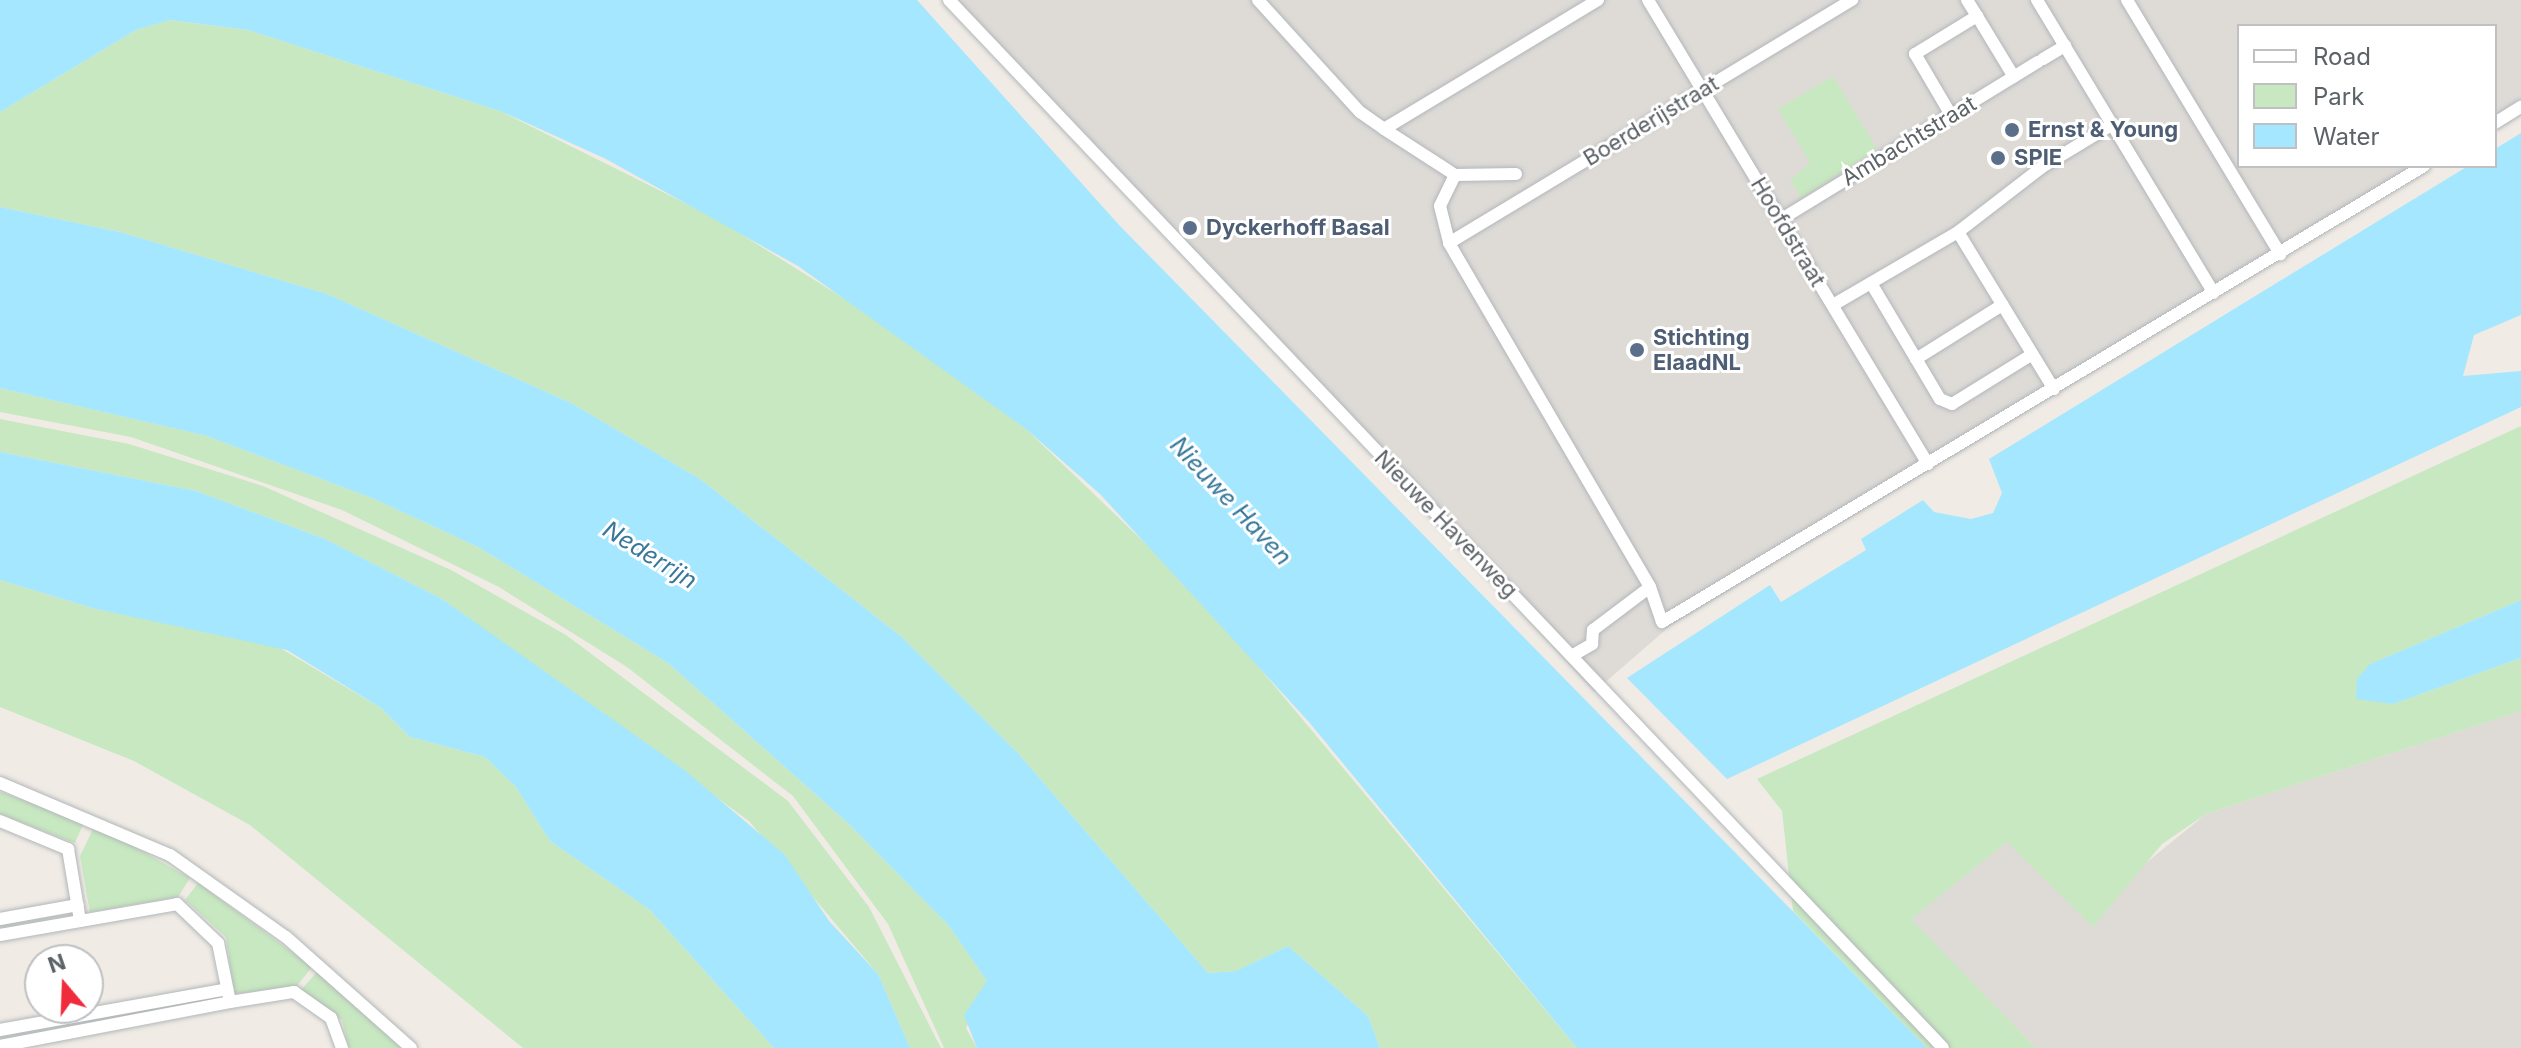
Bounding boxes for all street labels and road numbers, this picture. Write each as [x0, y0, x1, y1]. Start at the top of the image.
street label: Boerderijstraat [1579, 70, 1723, 172]
street label: Ambachtstraat [1837, 91, 1981, 191]
street label: Hoofdstraat [1745, 173, 1831, 291]
street label: Nieuwe Havenweg [1369, 445, 1523, 603]

